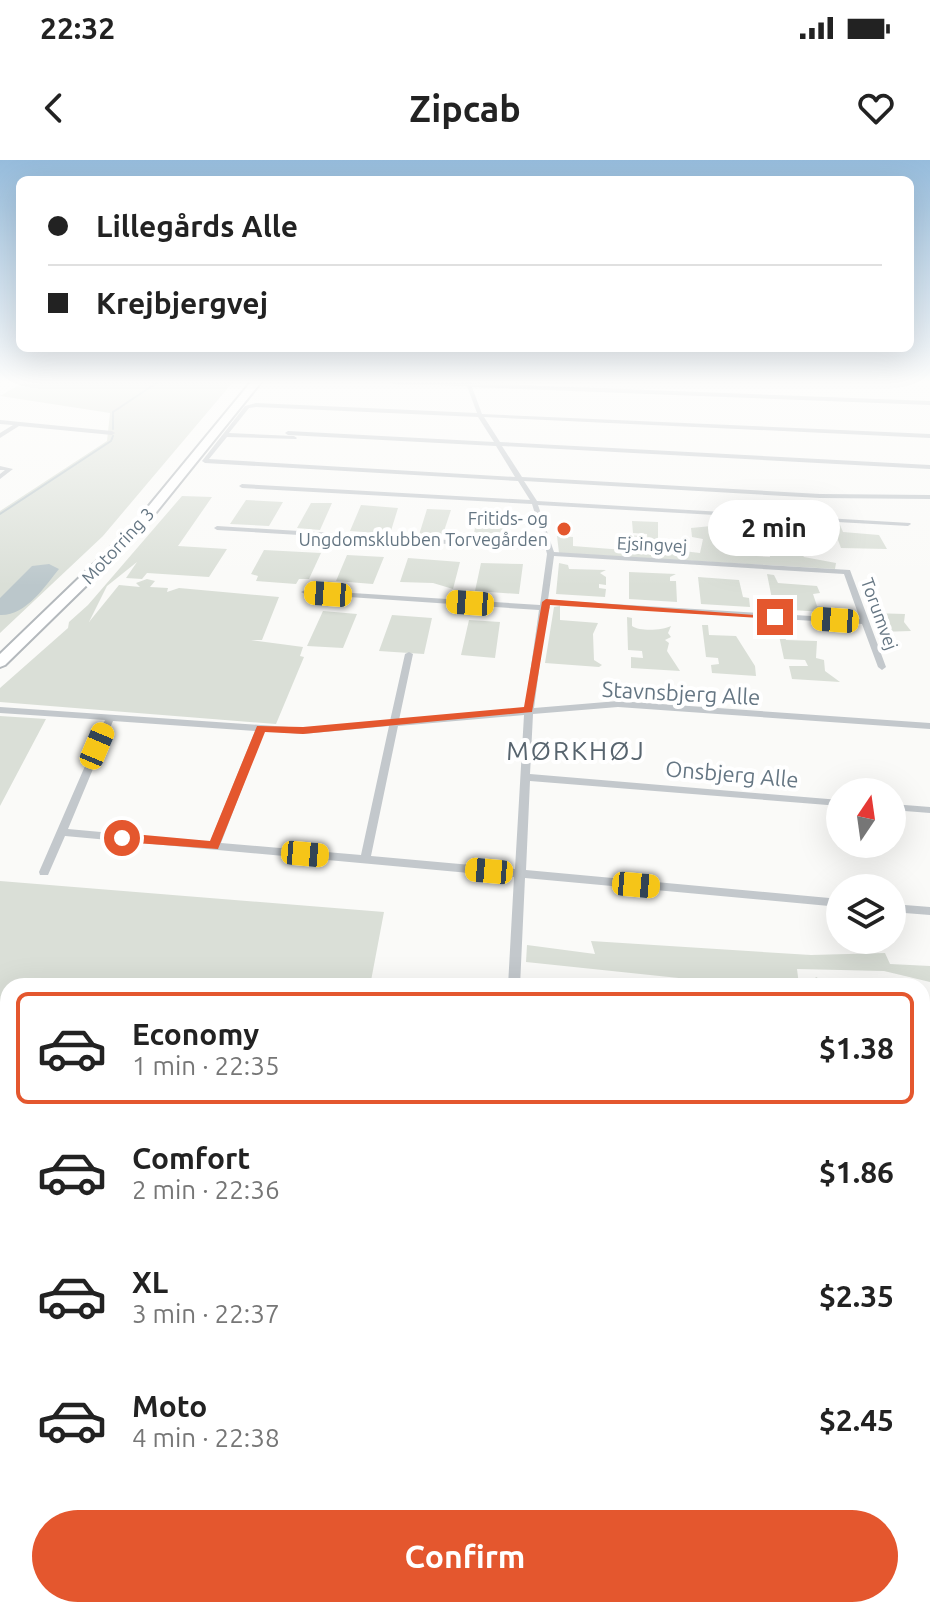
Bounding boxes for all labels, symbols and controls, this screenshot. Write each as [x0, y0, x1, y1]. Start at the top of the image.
text: 22:32 [40, 11, 115, 45]
icon: back [32, 86, 76, 130]
icon: heart [854, 86, 898, 130]
text: Zipcab [409, 88, 521, 129]
text: Lillegårds Alle [96, 209, 298, 243]
text: Krejbjergvej [96, 286, 268, 320]
callout: 2 min [709, 501, 841, 557]
street label: Motorring 3 [77, 503, 158, 587]
place label: Fritids- og Ungdomsklubben Torvegården [298, 508, 548, 549]
text: 2 min [741, 513, 807, 542]
marker: Fritids- og Ungdomsklubben Torvegården [555, 520, 573, 538]
street label: Ejsingvej [616, 532, 688, 556]
street label: Torumvej [858, 575, 902, 652]
car [303, 580, 353, 608]
car [445, 589, 495, 617]
route end [757, 599, 793, 635]
car [810, 606, 860, 634]
street label: Stavnsbjerg Alle [601, 676, 761, 709]
car [77, 719, 117, 773]
district label: MØRKHØJ [506, 736, 646, 765]
street label: Onsbjerg Alle [664, 755, 800, 792]
north arrow [826, 778, 906, 858]
map controls [826, 778, 906, 954]
route start [104, 820, 140, 856]
car [280, 840, 330, 868]
car [464, 857, 514, 885]
car [611, 871, 661, 899]
button: layers [826, 874, 906, 954]
icon: car [36, 1012, 108, 1084]
text: Economy [132, 1017, 259, 1051]
text: $1.38 [819, 1031, 894, 1065]
text: 1 min · 22:35 [132, 1051, 280, 1080]
icon: car [36, 1136, 108, 1208]
text: Comfort [132, 1141, 250, 1175]
text: $1.86 [819, 1155, 894, 1189]
text: 2 min · 22:36 [132, 1175, 280, 1204]
icon: car [36, 1260, 108, 1332]
text: XL [132, 1265, 168, 1299]
text: $2.35 [819, 1279, 894, 1313]
text: 3 min · 22:37 [132, 1299, 280, 1328]
icon: car [36, 1384, 108, 1456]
text: Moto [132, 1389, 207, 1423]
text: $2.45 [819, 1403, 894, 1437]
text: 4 min · 22:38 [132, 1423, 280, 1452]
button: Confirm [32, 1510, 898, 1602]

